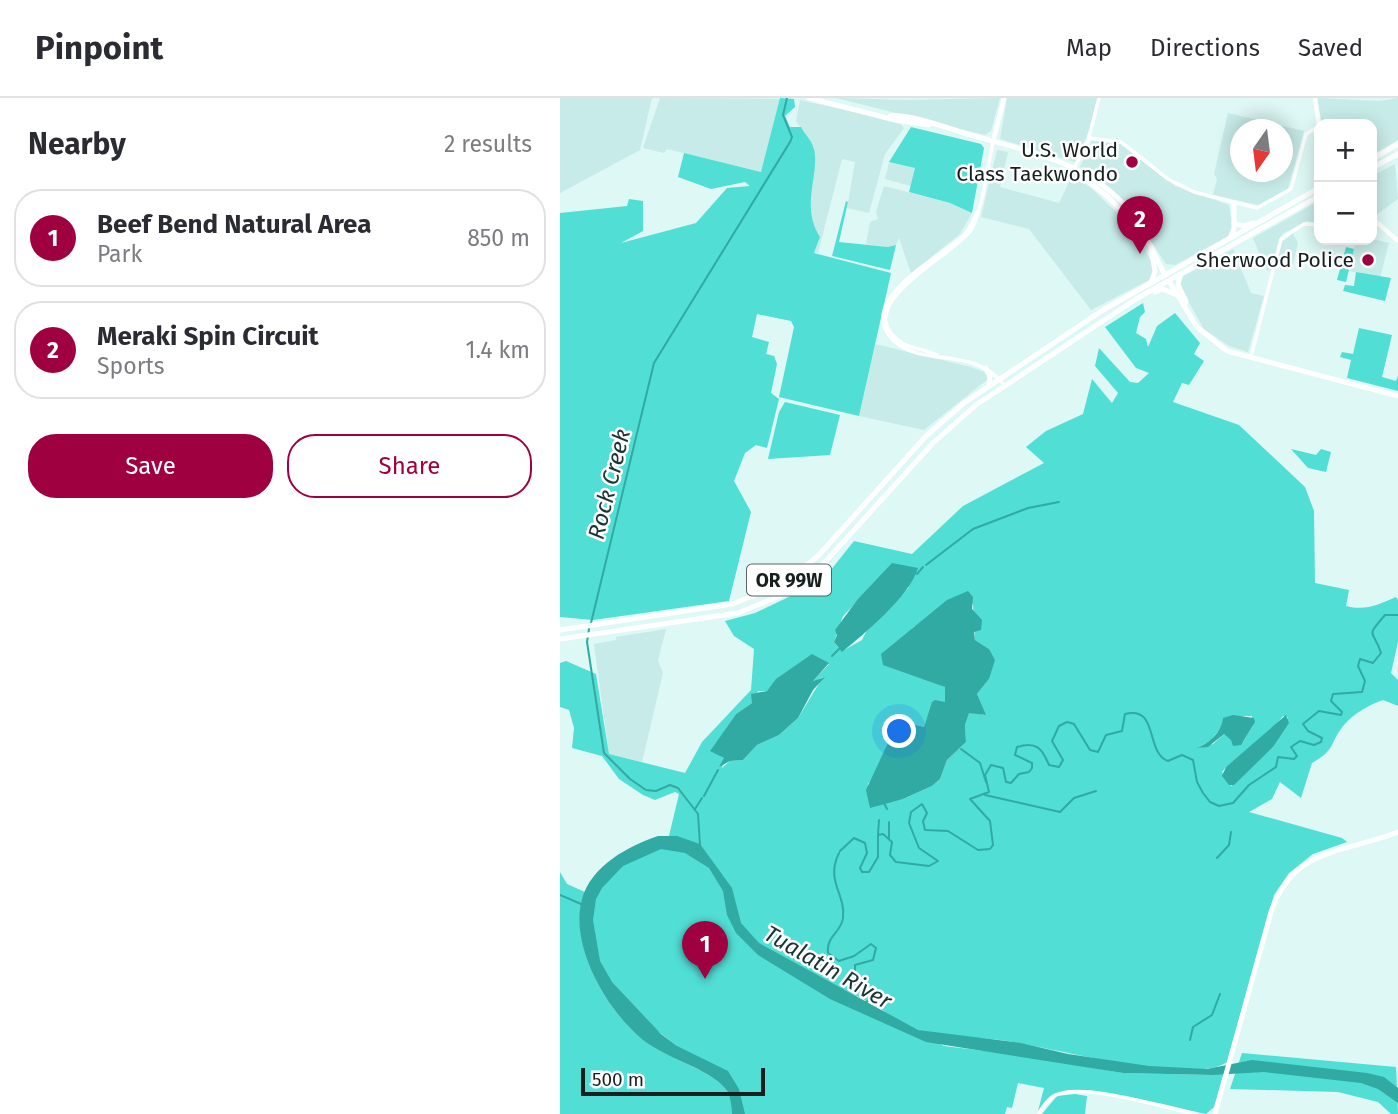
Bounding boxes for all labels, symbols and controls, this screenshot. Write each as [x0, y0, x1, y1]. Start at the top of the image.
text: Pinpoint [35, 28, 163, 68]
text: Map [1066, 34, 1112, 62]
text: Directions [1150, 34, 1260, 62]
text: Saved [1298, 34, 1363, 62]
north arrow [1230, 119, 1293, 182]
map controls [1314, 119, 1377, 245]
button: + [1314, 119, 1377, 182]
text: Nearby [28, 126, 126, 162]
text: 2 results [444, 130, 532, 158]
place label: U.S. World Class Taekwondo [956, 137, 1118, 187]
marker: U.S. World Class Taekwondo [1124, 154, 1140, 170]
button: − [1314, 182, 1377, 245]
pin: 2 [1117, 196, 1163, 254]
text: Beef Bend Natural Area [97, 209, 371, 240]
text: 1 [48, 224, 58, 252]
text: 850 m [467, 224, 530, 252]
text: Park [97, 240, 142, 268]
place label: Sherwood Police [1196, 247, 1354, 273]
marker: Sherwood Police [1360, 252, 1376, 268]
text: Meraki Spin Circuit [97, 321, 319, 352]
text: 2 [47, 336, 59, 364]
text: 1.4 km [465, 336, 530, 364]
text: Sports [97, 352, 165, 380]
water label: Rock Creek [582, 426, 636, 542]
button: Save [28, 434, 273, 498]
button: Share [287, 434, 532, 498]
road number: OR 99W [747, 565, 831, 596]
your location [882, 714, 916, 748]
water label: Tualatin River [759, 919, 898, 1015]
pin: 1 [682, 921, 728, 979]
scale bar [581, 1065, 765, 1097]
text: 500 m [592, 1068, 644, 1091]

